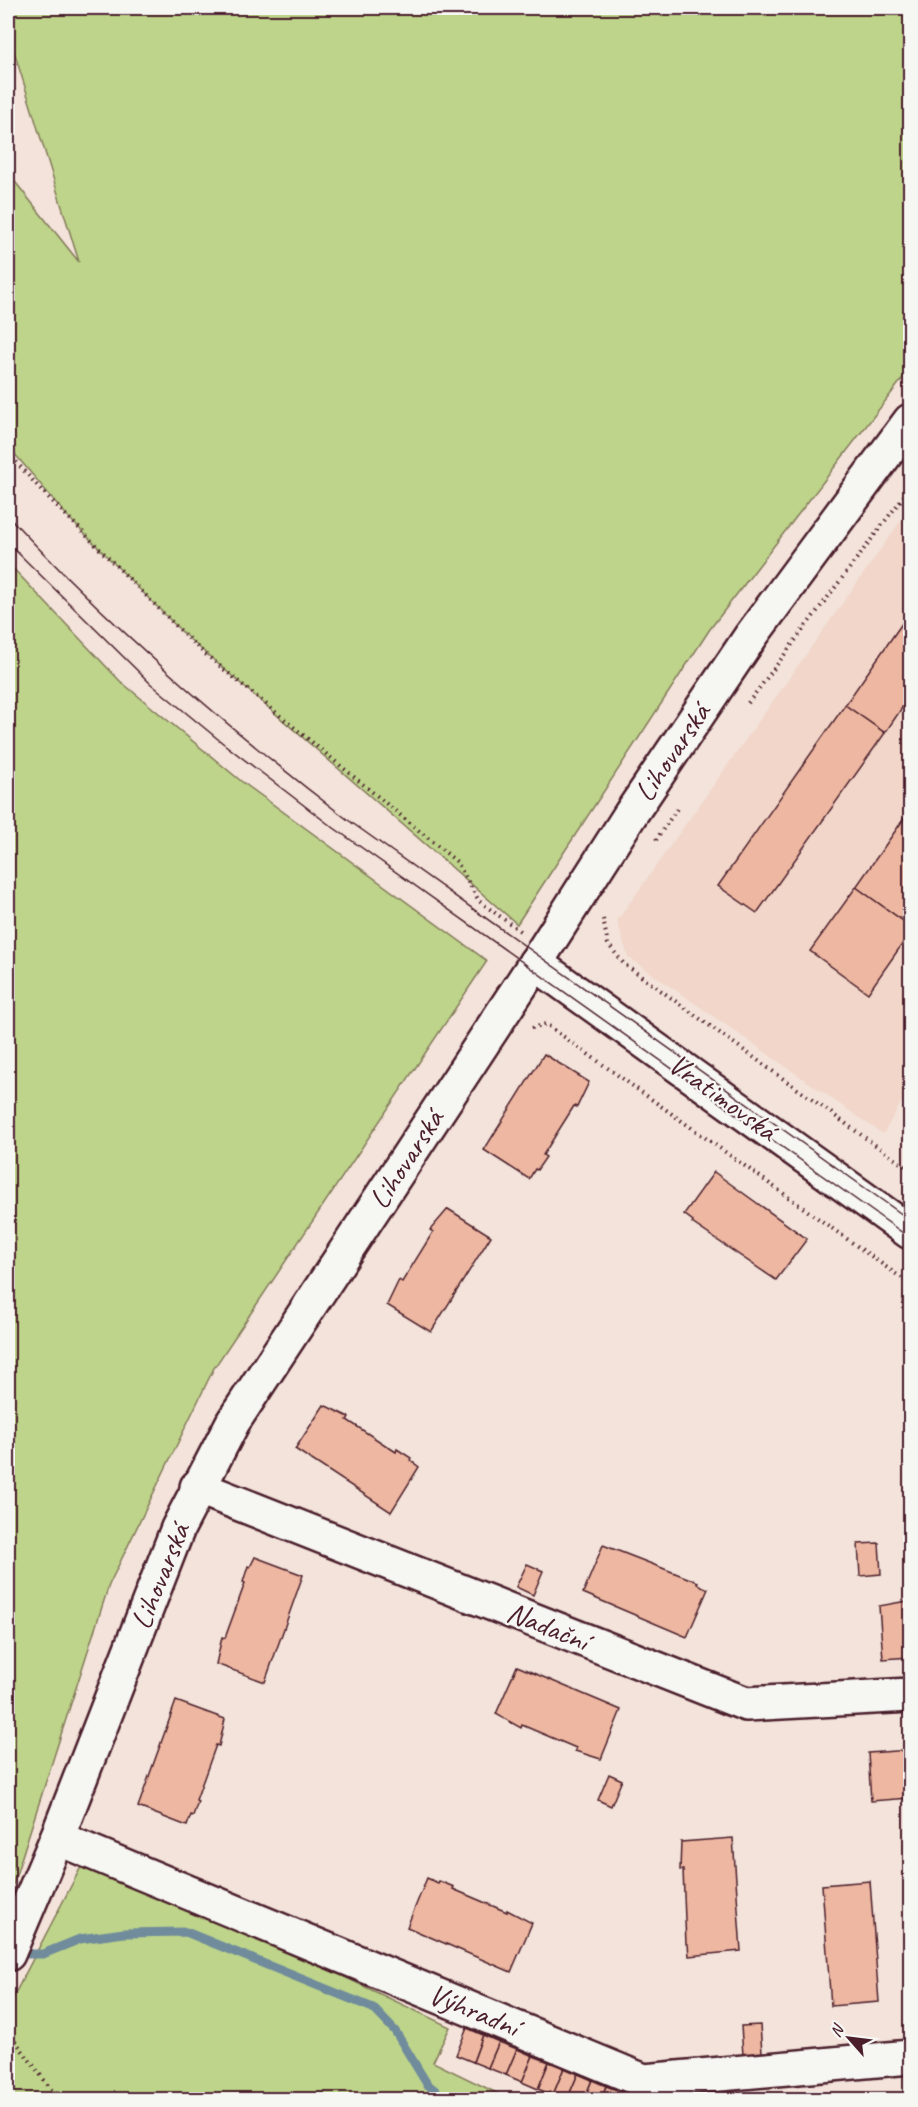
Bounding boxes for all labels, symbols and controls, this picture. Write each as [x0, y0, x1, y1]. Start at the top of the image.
street label: Lihovarská [625, 693, 720, 808]
street label: Vratimovská [661, 1045, 787, 1151]
street label: Lihovarská [360, 1100, 454, 1216]
street label: Lihovarská [122, 1515, 199, 1634]
street label: Nadační [502, 1593, 600, 1662]
street label: Výhradní [423, 1975, 530, 2048]
north arrow [819, 2008, 879, 2068]
text: N [825, 2020, 849, 2040]

